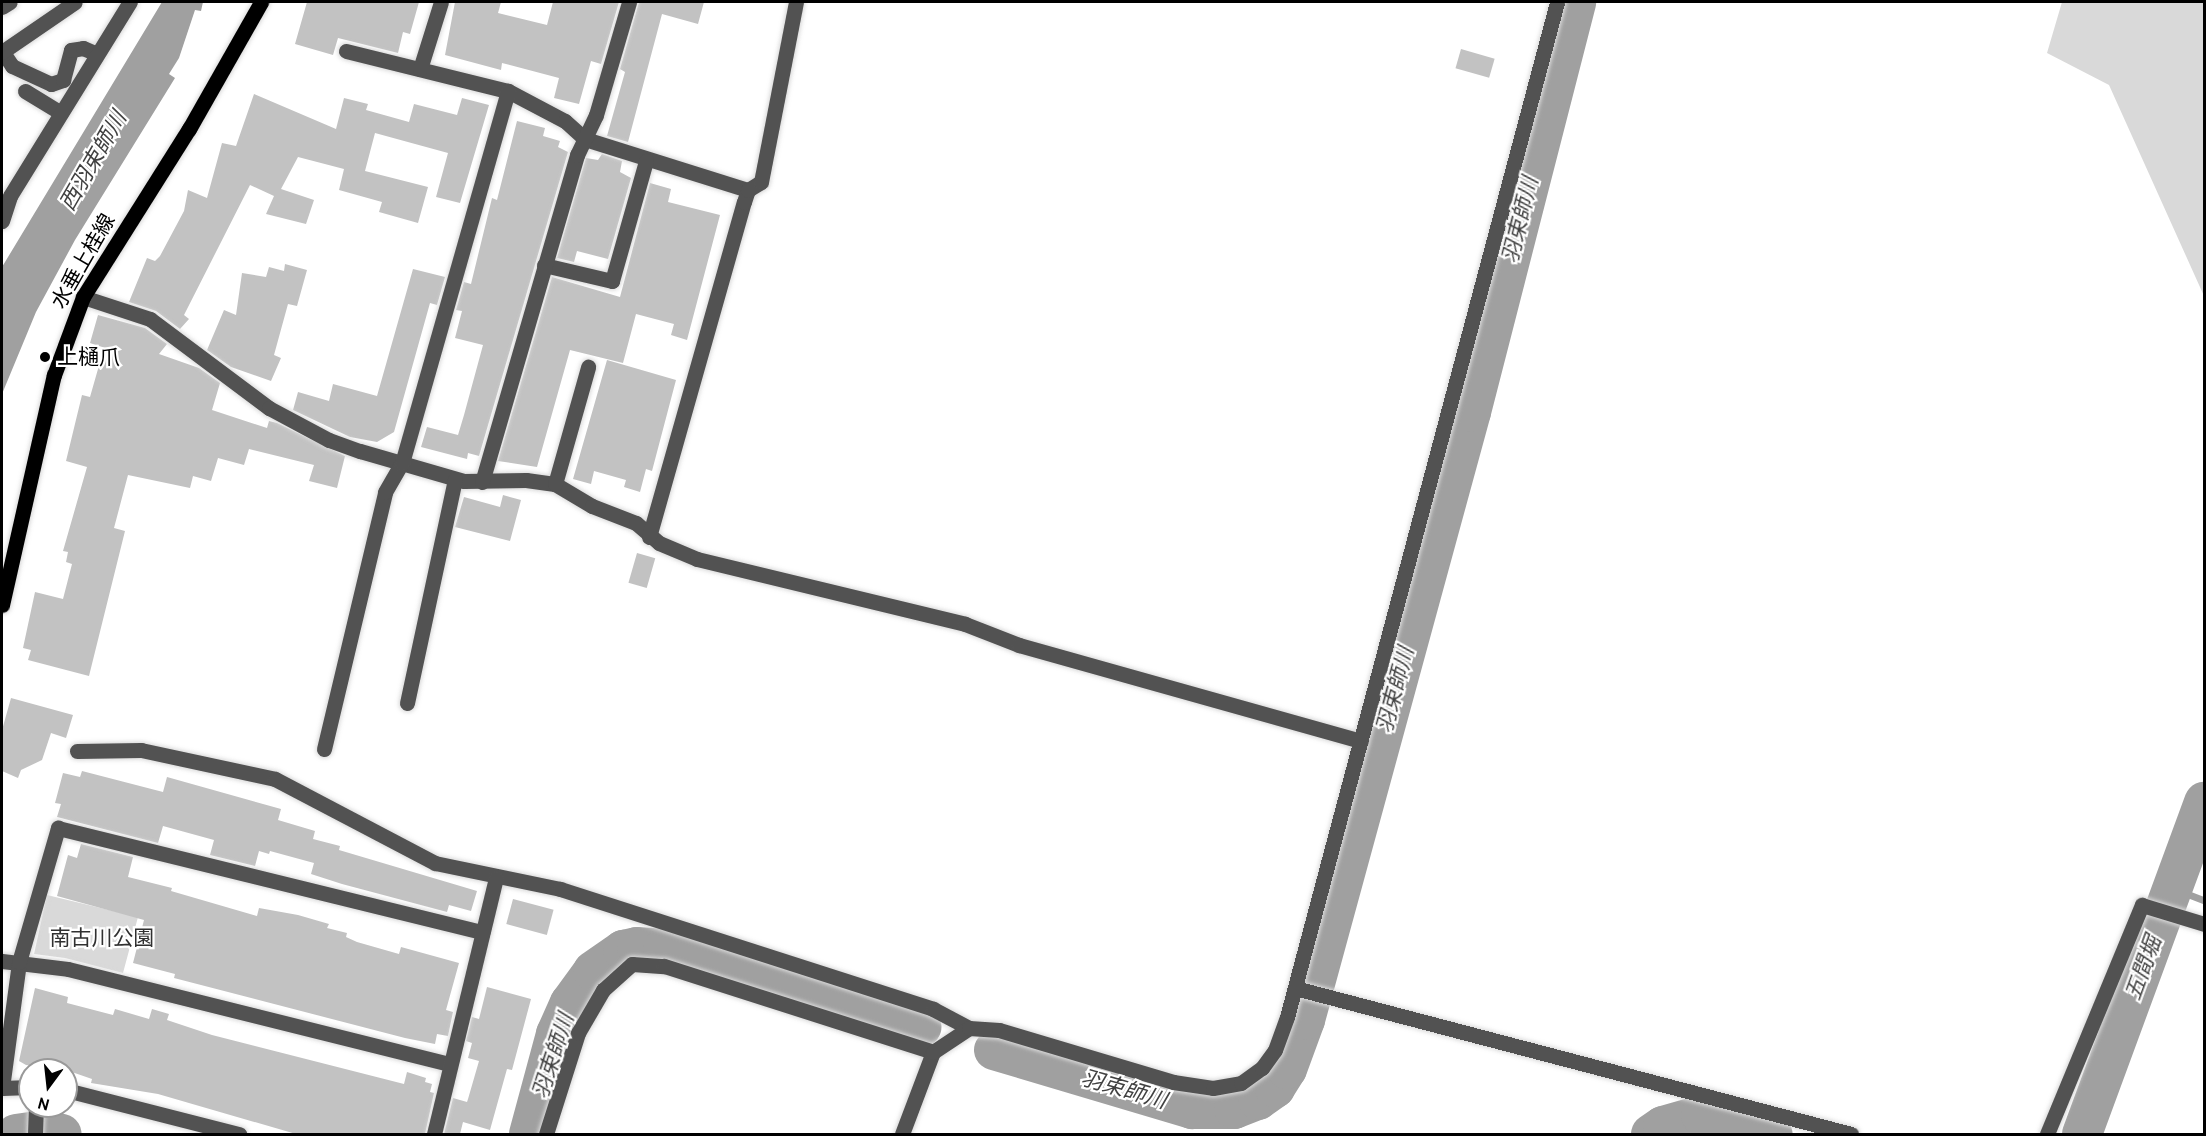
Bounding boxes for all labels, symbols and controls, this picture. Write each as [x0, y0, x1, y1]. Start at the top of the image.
water label: 西羽束師川 [54, 107, 132, 215]
water label: 羽束師川 [1497, 174, 1543, 266]
street label: 水垂上桂線 [46, 209, 120, 313]
place label: 上樋爪 [57, 344, 120, 370]
marker: 上樋爪 [38, 350, 52, 364]
water label: 羽束師川 [1371, 644, 1419, 736]
park label: 南古川公園 [50, 925, 154, 951]
water label: 五間堀 [2119, 932, 2167, 1004]
water label: 羽束師川 [527, 1010, 579, 1102]
north arrow [18, 1058, 78, 1118]
water label: 羽束師川 [1078, 1064, 1170, 1114]
text: N [36, 1093, 52, 1115]

